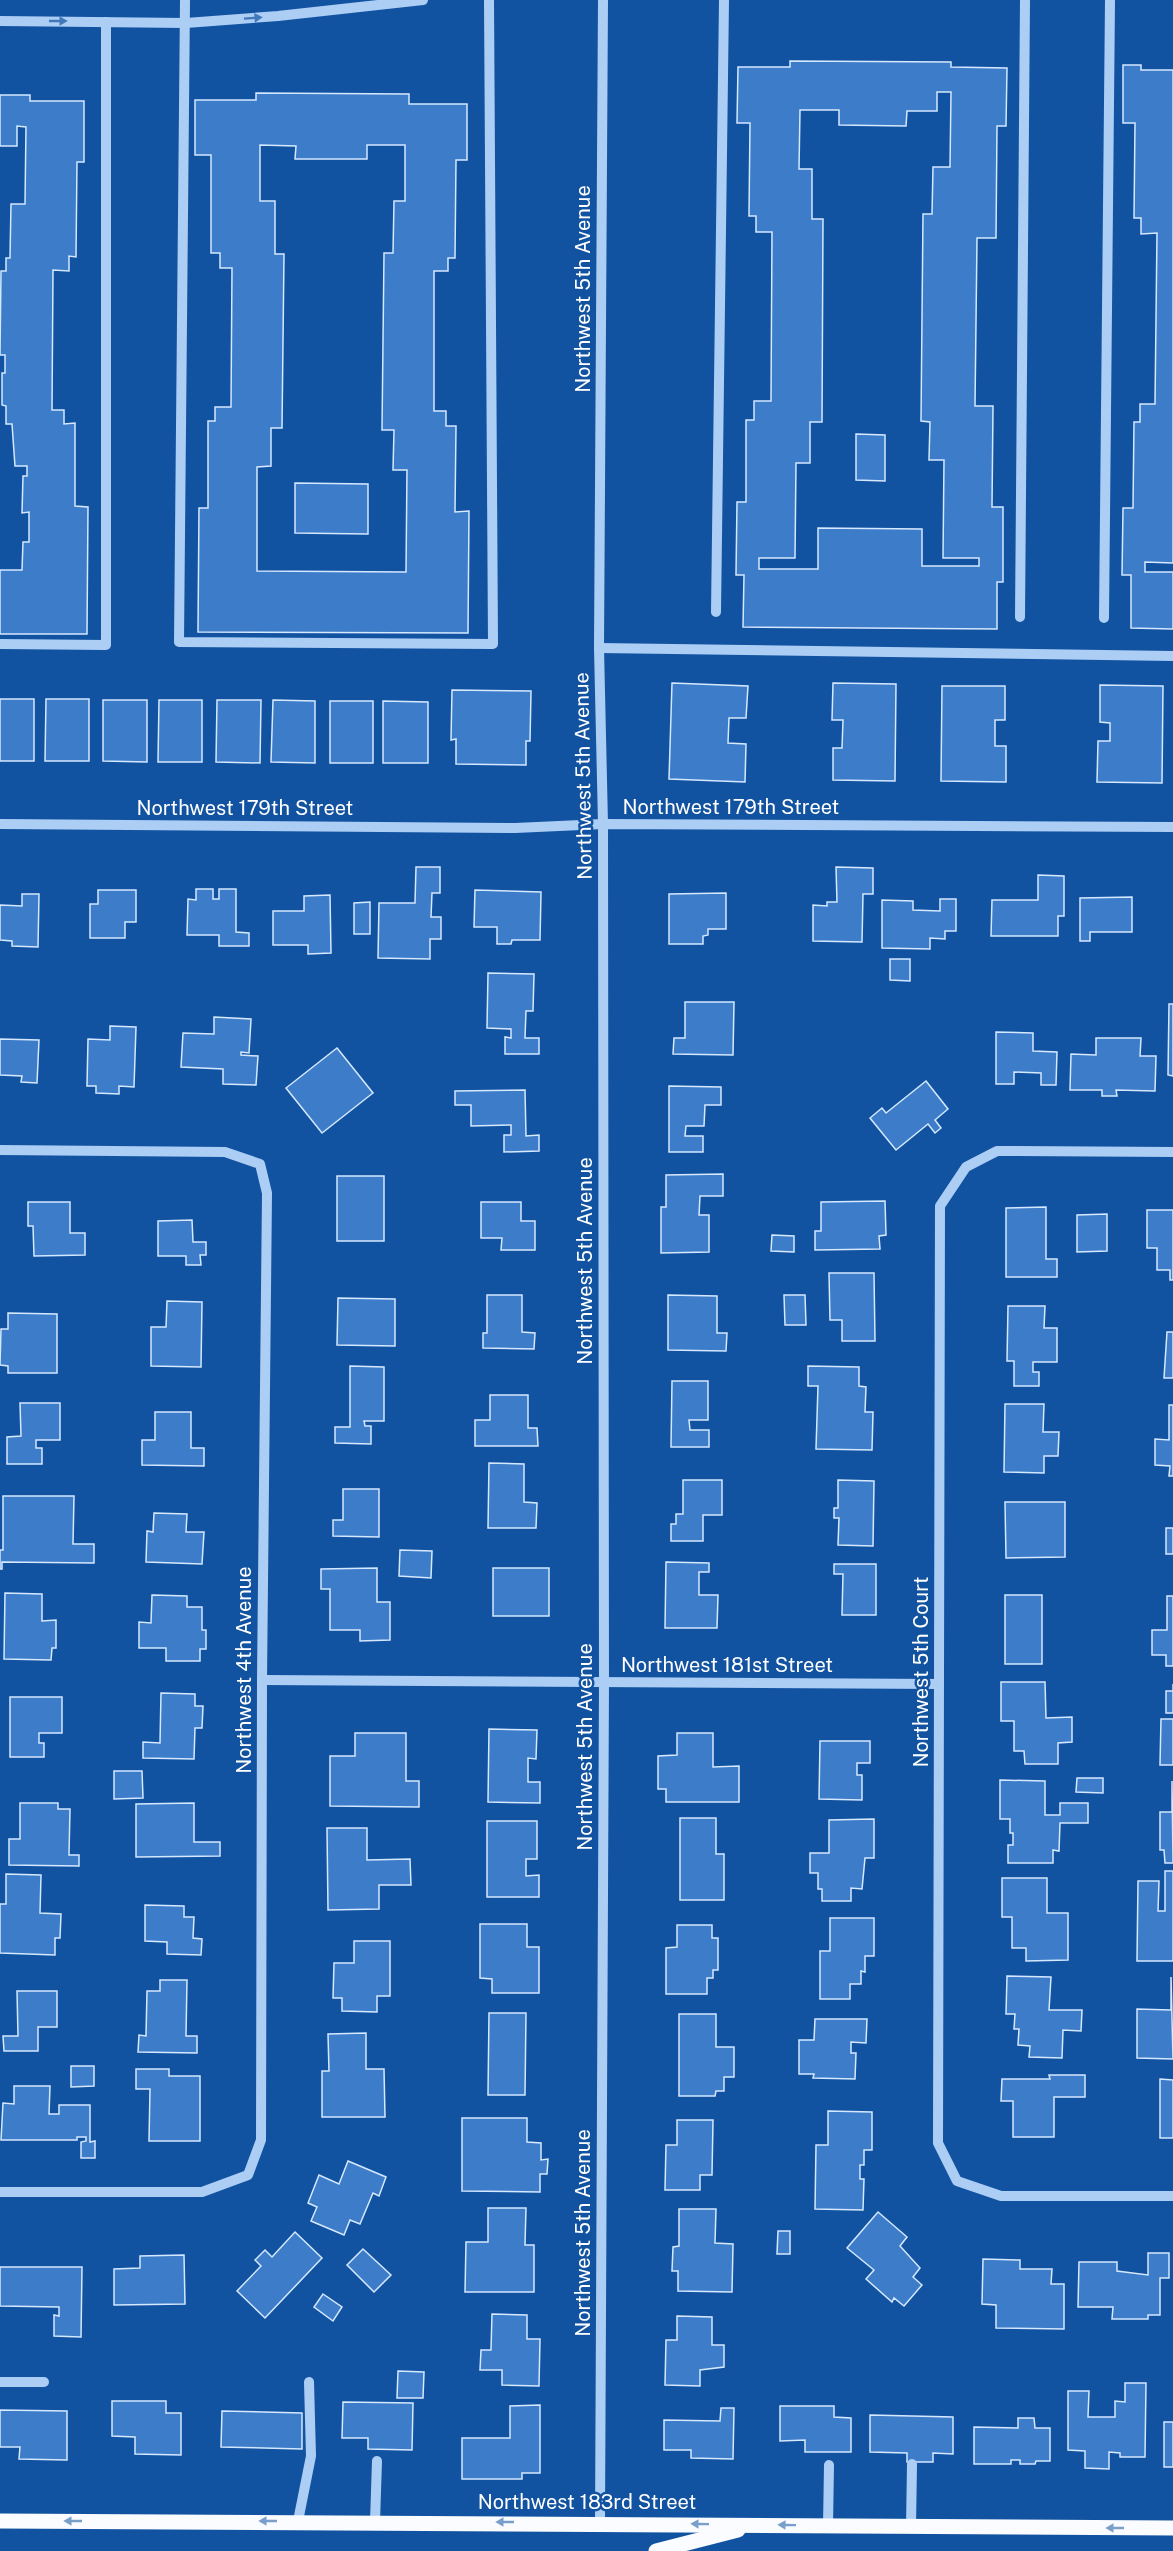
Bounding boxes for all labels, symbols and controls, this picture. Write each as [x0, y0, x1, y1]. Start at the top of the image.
one-way arrow [244, 13, 263, 23]
one-way arrow [49, 16, 68, 26]
street label: Northwest 5th Avenue [571, 185, 595, 393]
street label: Northwest 5th Avenue [569, 672, 597, 880]
street label: Northwest 179th Street [623, 795, 839, 819]
street label: Northwest 179th Street [137, 796, 353, 820]
street label: Northwest 5th Avenue [573, 1157, 597, 1365]
street label: Northwest 4th Avenue [232, 1566, 256, 1774]
street label: Northwest 5th Court [909, 1577, 933, 1768]
street label: Northwest 5th Avenue [573, 1643, 597, 1851]
street label: Northwest 181st Street [621, 1653, 833, 1677]
street label: Northwest 5th Avenue [571, 2129, 595, 2337]
street label: Northwest 183rd Street [478, 2490, 696, 2514]
one-way arrow [63, 2516, 82, 2526]
one-way arrow [258, 2516, 277, 2526]
one-way arrow [495, 2517, 514, 2527]
one-way arrow [690, 2519, 709, 2528]
one-way arrow [778, 2520, 797, 2530]
one-way arrow [1105, 2523, 1124, 2533]

